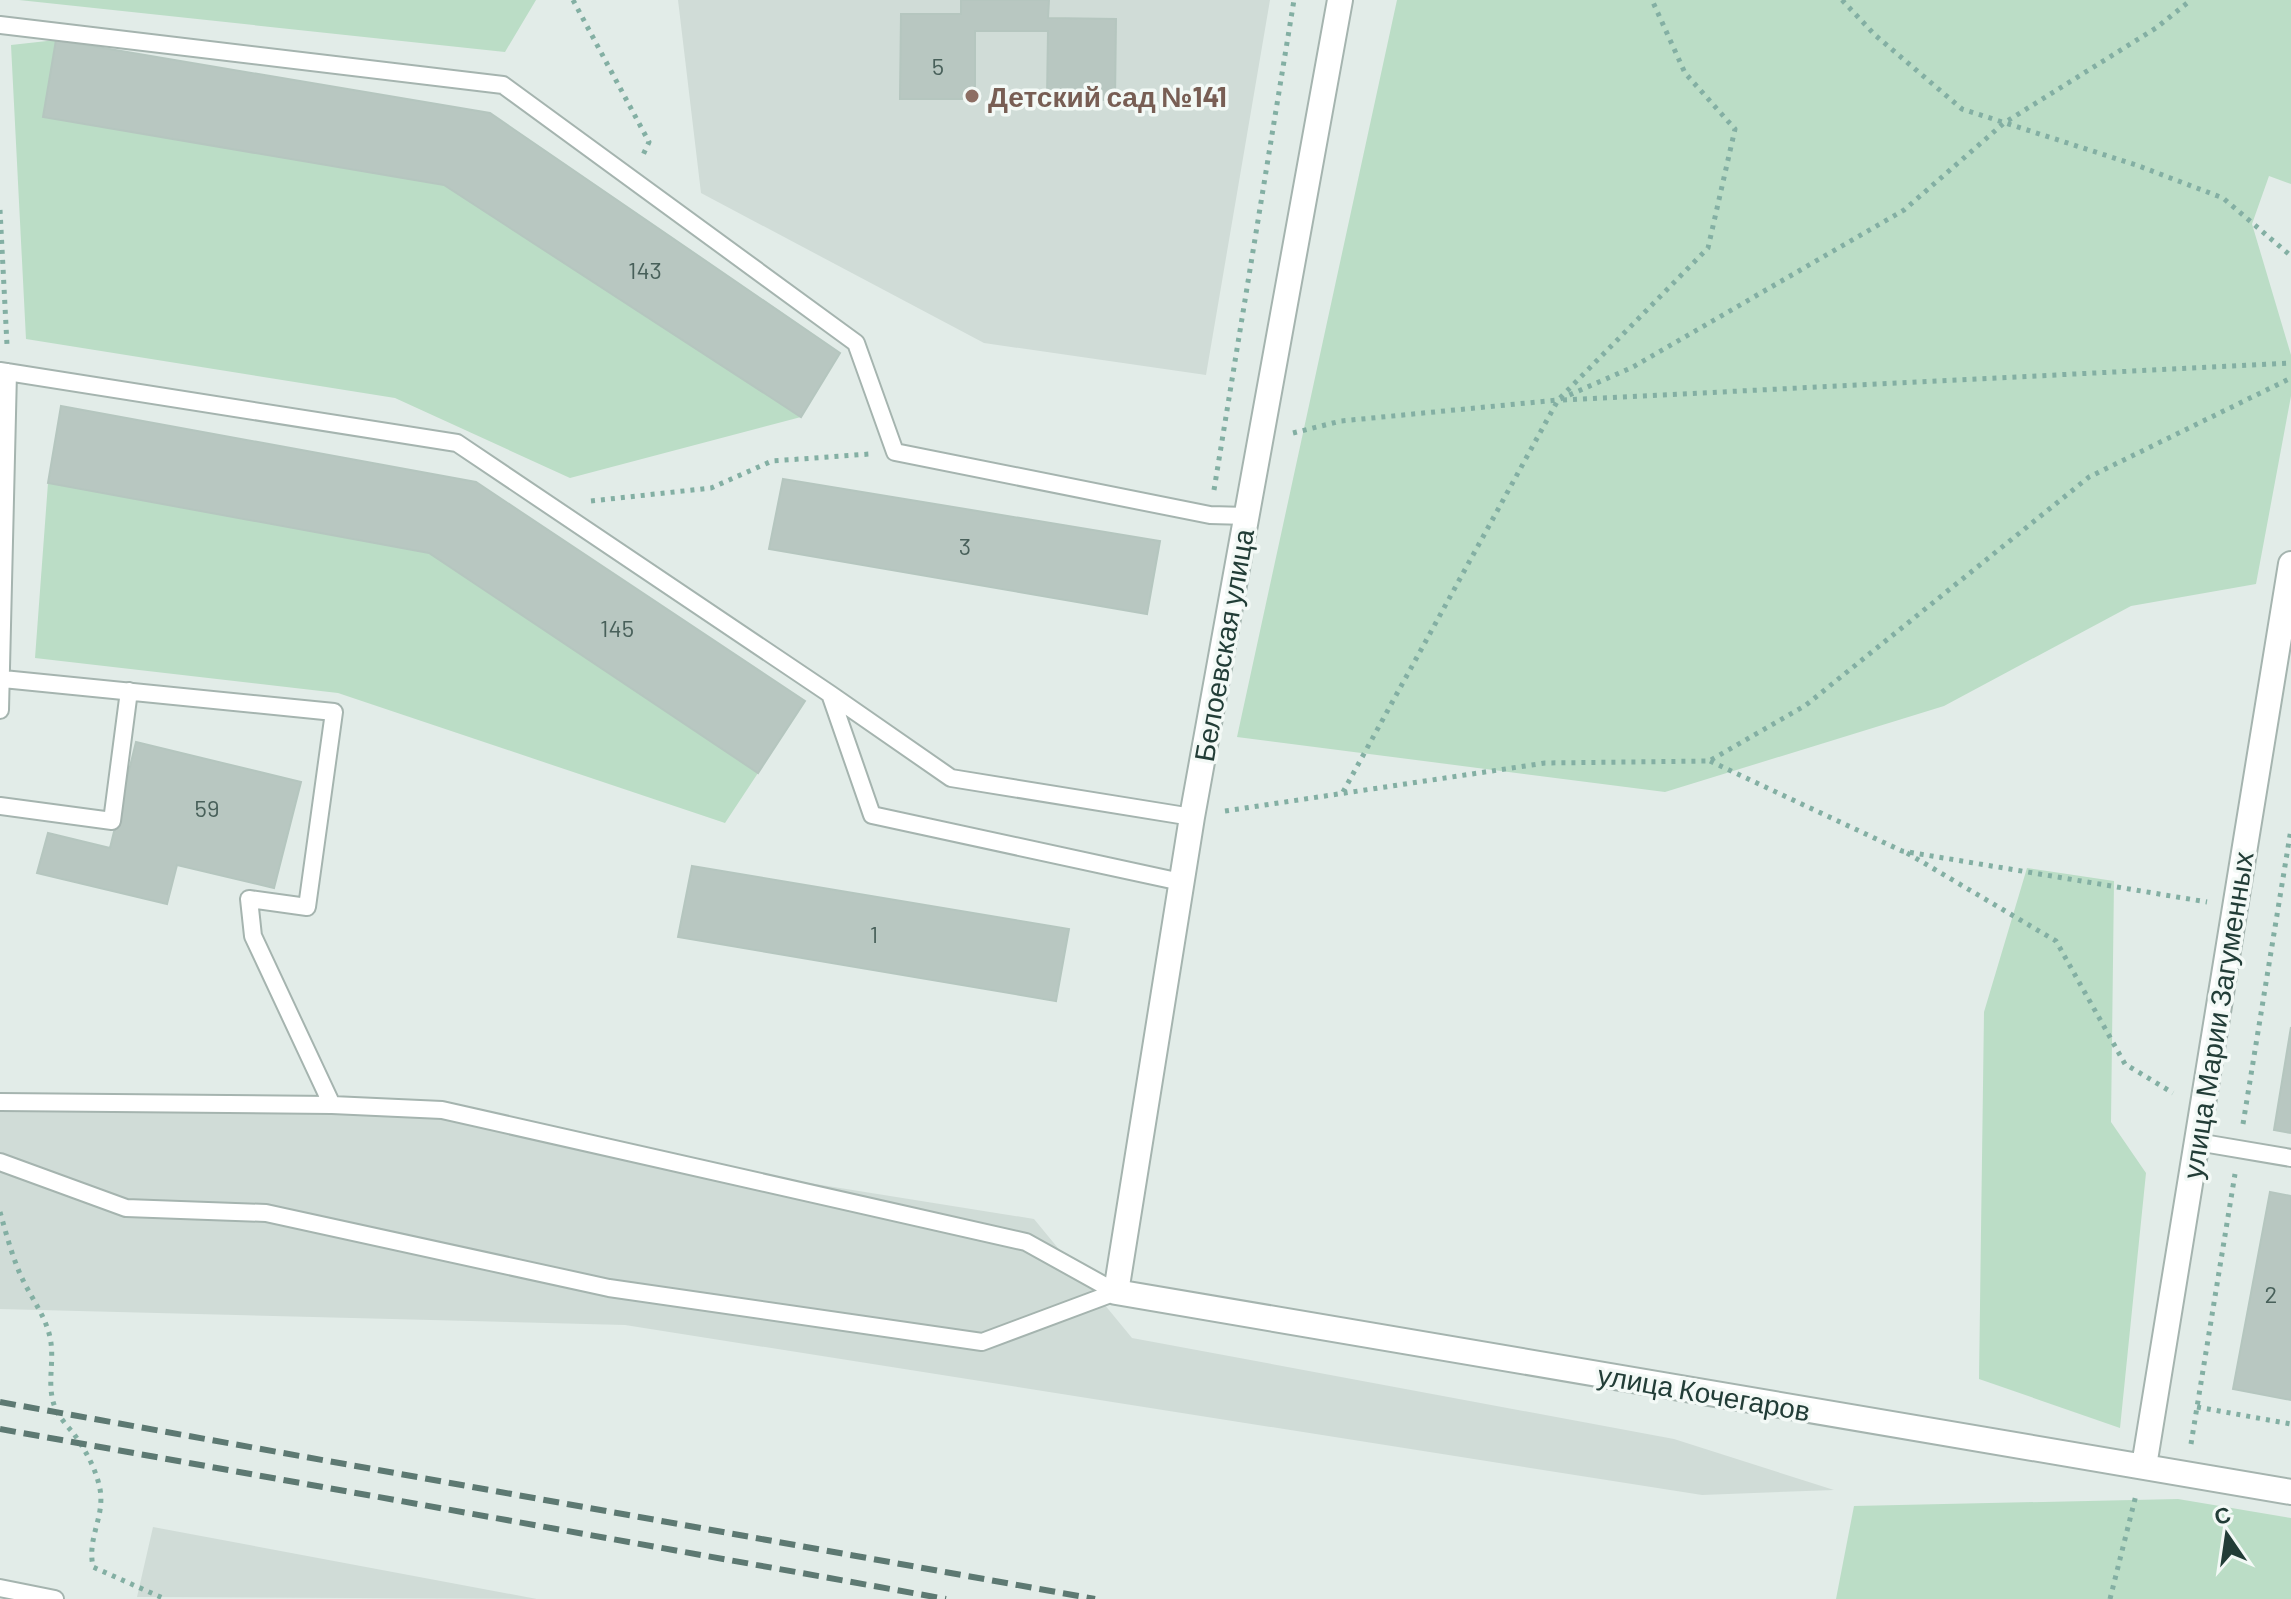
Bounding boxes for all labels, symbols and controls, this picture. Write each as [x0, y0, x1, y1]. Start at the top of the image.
house number: 5 [932, 51, 944, 80]
place label: Детский сад №141 [988, 79, 1227, 113]
marker: Детский сад №141 [963, 87, 981, 105]
house number: 143 [628, 255, 662, 284]
street label: Белоевская улица [1186, 526, 1260, 764]
house number: 3 [959, 531, 971, 560]
house number: 145 [600, 613, 634, 642]
house number: 59 [195, 793, 219, 822]
street label: улица Марии Загуменных [2174, 849, 2260, 1181]
house number: 1 [870, 919, 878, 948]
house number: 2 [2265, 1279, 2277, 1308]
street label: улица Кочегаров [1595, 1357, 1813, 1427]
north arrow [2187, 1495, 2267, 1575]
text: С [2212, 1500, 2233, 1529]

